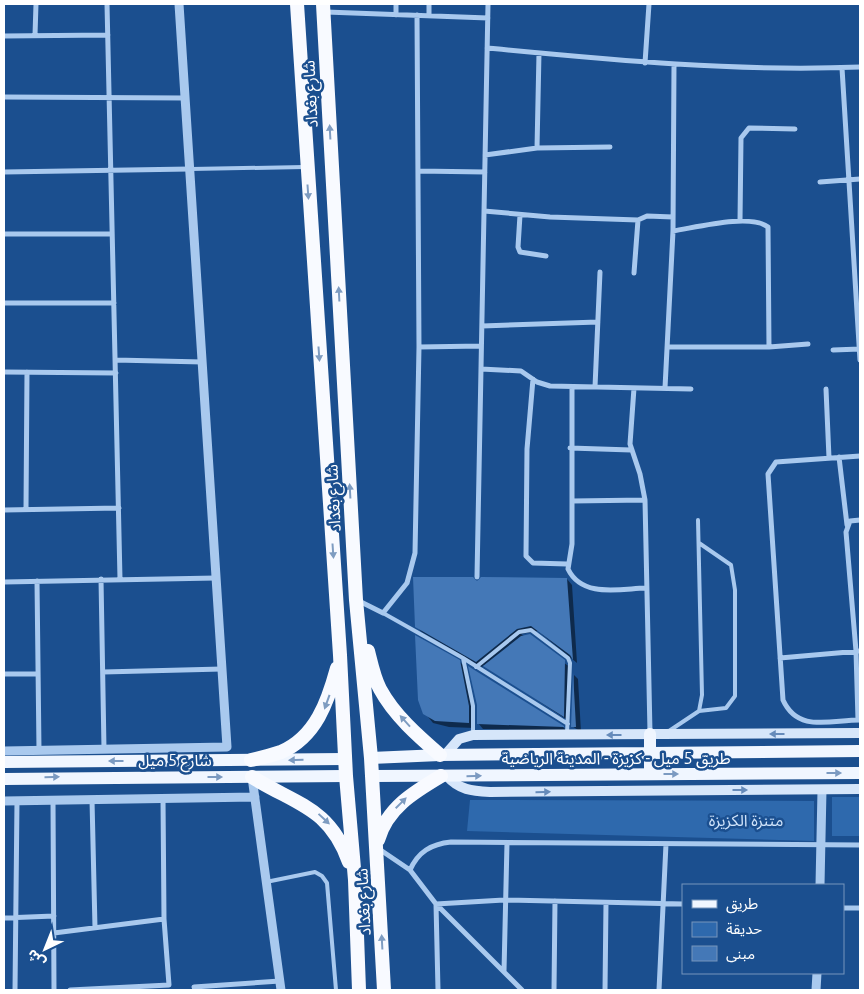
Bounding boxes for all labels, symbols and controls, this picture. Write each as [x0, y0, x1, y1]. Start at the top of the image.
street label: شارع بغداد [299, 60, 325, 128]
one-way arrow [325, 123, 333, 139]
one-way arrow [305, 184, 313, 200]
one-way arrow [334, 286, 342, 302]
one-way arrow [316, 347, 324, 363]
street label: شارع بغداد [322, 464, 348, 532]
one-way arrow [345, 483, 353, 499]
one-way arrow [330, 544, 338, 560]
one-way arrow [323, 695, 331, 710]
one-way arrow [399, 716, 411, 728]
one-way arrow [768, 730, 784, 738]
one-way arrow [606, 731, 622, 739]
street label: طريق 5 ميل - كزيزة - المدينة الرياضية [501, 749, 731, 769]
street label: شارع 5 ميل [138, 751, 212, 773]
one-way arrow [288, 756, 304, 764]
one-way arrow [108, 757, 124, 765]
one-way arrow [826, 769, 842, 777]
one-way arrow [664, 770, 680, 778]
one-way arrow [466, 772, 482, 780]
one-way arrow [45, 773, 61, 781]
one-way arrow [207, 773, 223, 781]
one-way arrow [733, 786, 749, 794]
one-way arrow [535, 787, 551, 795]
one-way arrow [395, 797, 407, 809]
park label: متنزة الكزيزة [709, 811, 783, 830]
one-way arrow [317, 813, 329, 825]
street label: شارع بغداد [352, 868, 378, 936]
legend [682, 884, 844, 974]
text: طريق [726, 895, 758, 914]
text: حديقة [726, 920, 762, 937]
north arrow [20, 924, 70, 974]
one-way arrow [377, 933, 385, 949]
text: مبنى [726, 945, 755, 963]
text: ش [24, 946, 49, 971]

